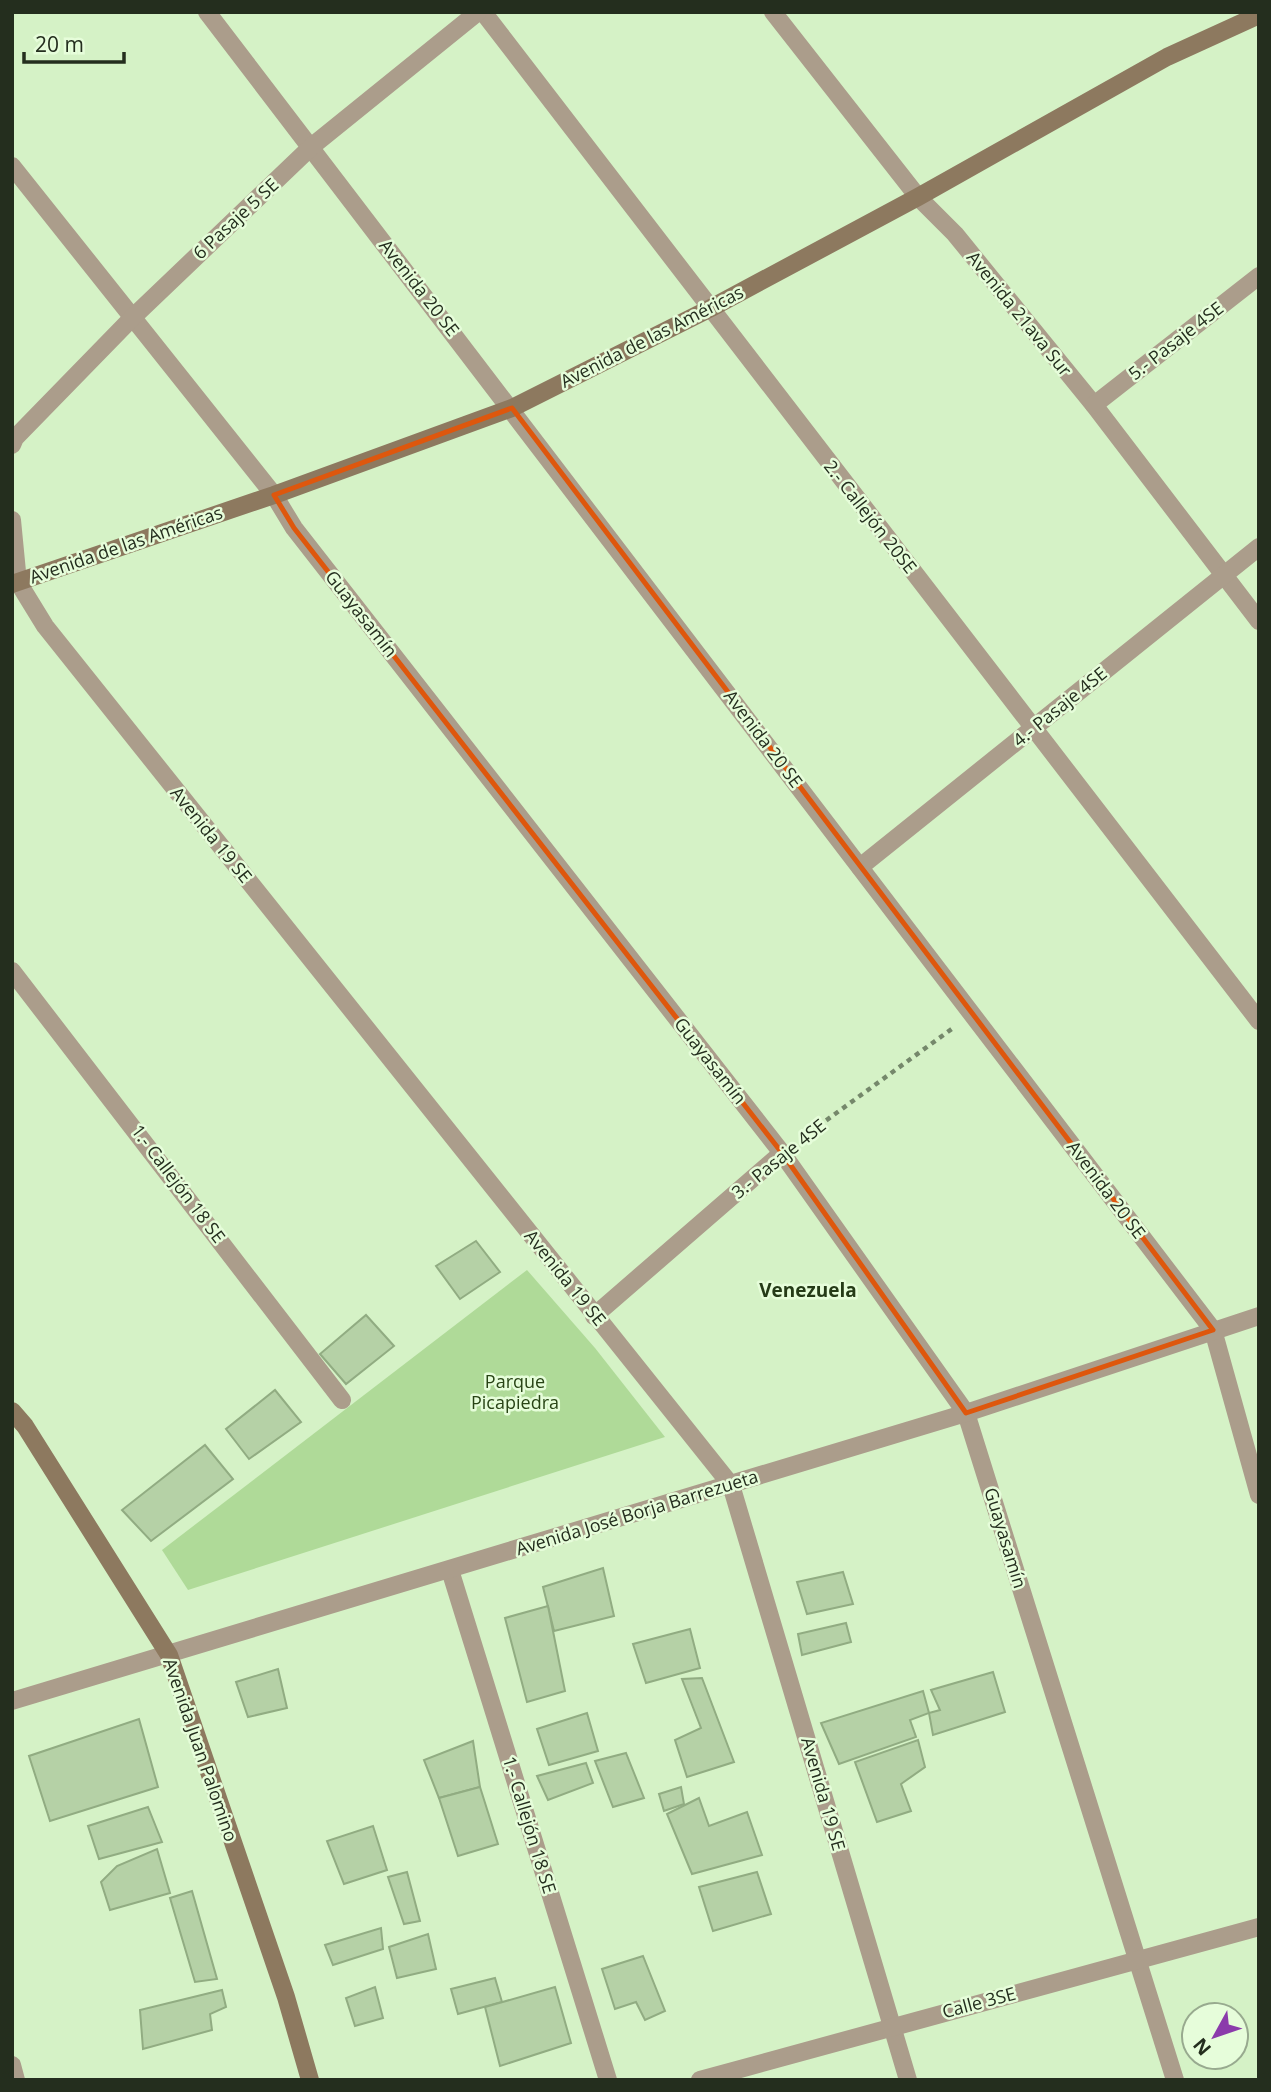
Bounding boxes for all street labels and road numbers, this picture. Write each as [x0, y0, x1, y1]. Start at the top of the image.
street label: 6 Pasaje 5 SE [187, 172, 283, 264]
street label: Avenida 20 SE [374, 234, 465, 341]
street label: Avenida 21ava Sur [962, 246, 1078, 381]
street label: Avenida de las Américas [556, 279, 747, 393]
street label: 5.- Pasaje 4SE [1123, 296, 1228, 385]
street label: 2.- Callejón 20SE [819, 455, 923, 578]
street label: Avenida de las Américas [26, 500, 225, 588]
street label: Guayasamín [320, 565, 403, 662]
street label: 4.- Pasaje 4SE [1007, 661, 1111, 752]
street label: Avenida 20 SE [719, 684, 809, 792]
street label: Avenida 19 SE [166, 781, 258, 887]
street label: Guayasamín [669, 1012, 752, 1109]
street label: 3.- Pasaje 4SE [726, 1113, 830, 1204]
street label: 1.- Callejón 18 SE [126, 1119, 231, 1247]
street label: Avenida 20 SE [1062, 1135, 1152, 1243]
street label: Avenida 19 SE [520, 1224, 612, 1330]
street label: Avenida José Borja Barrezueta [513, 1464, 761, 1560]
street label: Guayasamín [979, 1484, 1033, 1591]
street label: Avenida Juan Palomino [158, 1655, 244, 1845]
street label: Avenida 19 SE [796, 1734, 852, 1853]
street label: 1.- Callejón 18 SE [498, 1753, 562, 1896]
street label: Calle 3SE [939, 1981, 1018, 2023]

